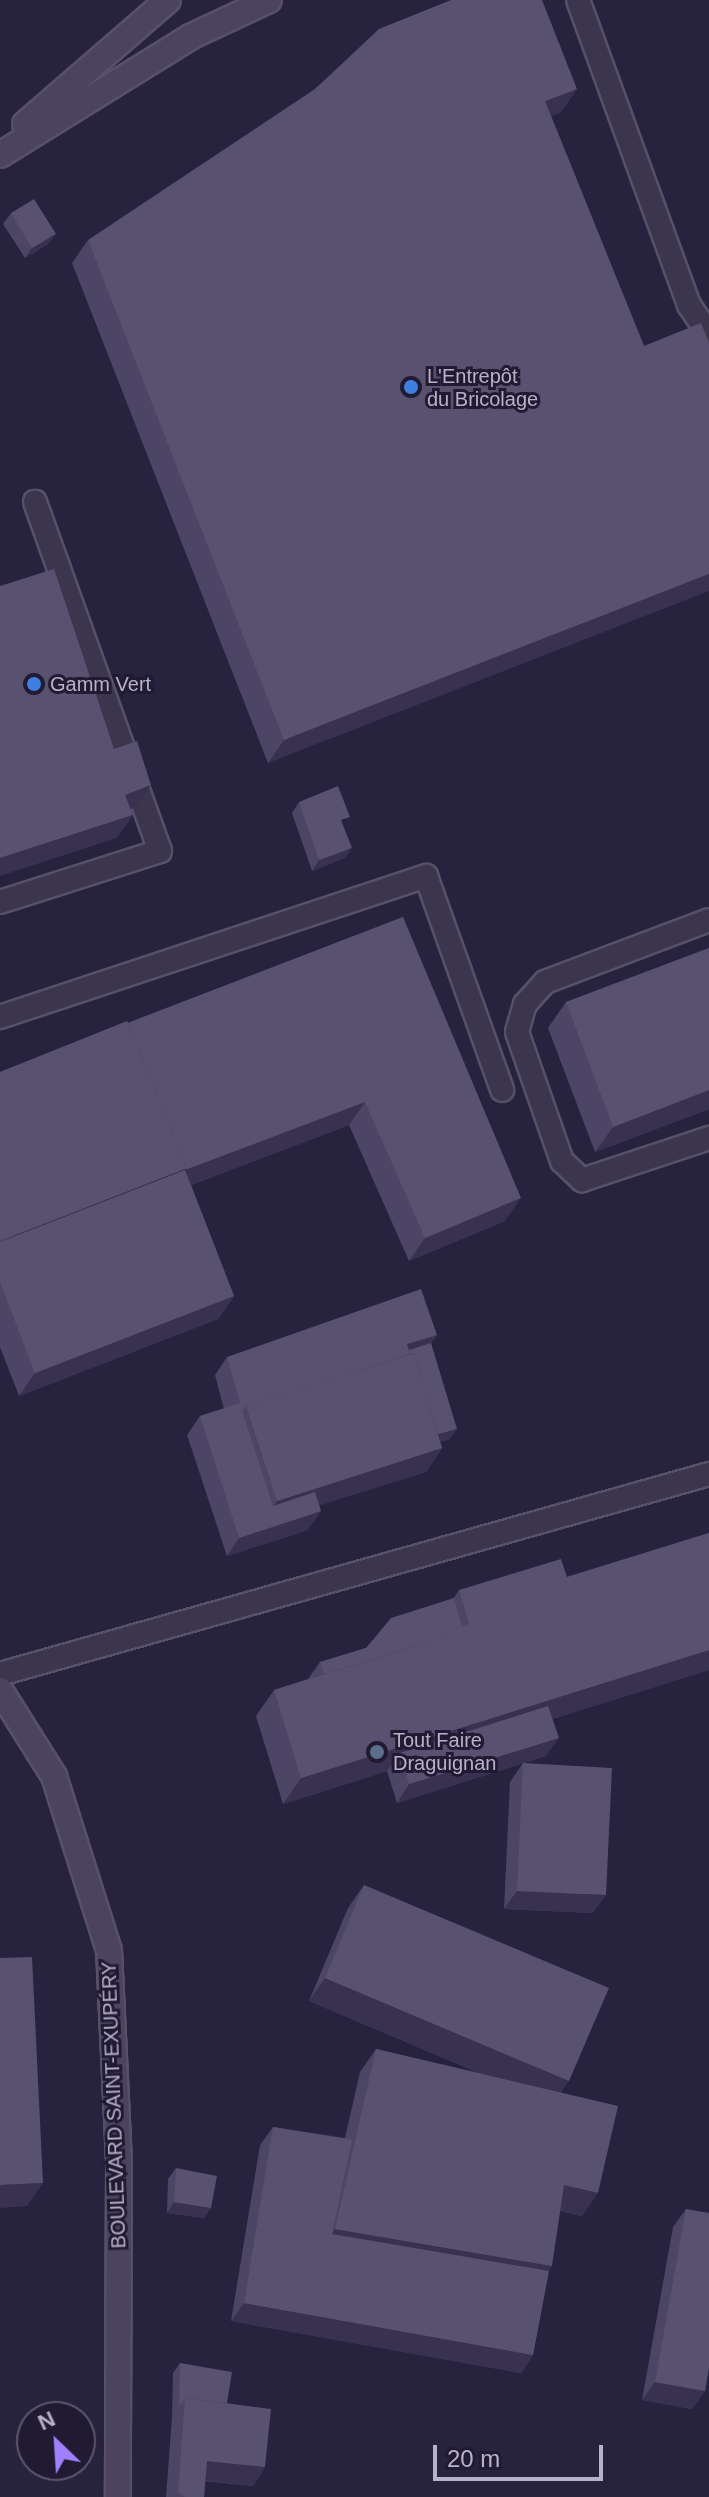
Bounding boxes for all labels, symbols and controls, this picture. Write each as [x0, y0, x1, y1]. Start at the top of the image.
place label: L'Entrepôt du Bricolage [427, 364, 538, 411]
marker: L'Entrepôt du Bricolage [402, 378, 420, 396]
place label: Gamm Vert [50, 672, 151, 696]
marker: Gamm Vert [25, 675, 43, 693]
place label: Tout Faire Draguignan [393, 1728, 496, 1775]
marker: Tout Faire Draguignan [368, 1743, 386, 1761]
street label: BOULEVARD SAINT-EXUPÉRY [97, 1961, 131, 2249]
north arrow [16, 2401, 96, 2481]
text: N [34, 2406, 59, 2435]
scale bar [437, 2429, 607, 2479]
text: 20 m [447, 2445, 500, 2472]

